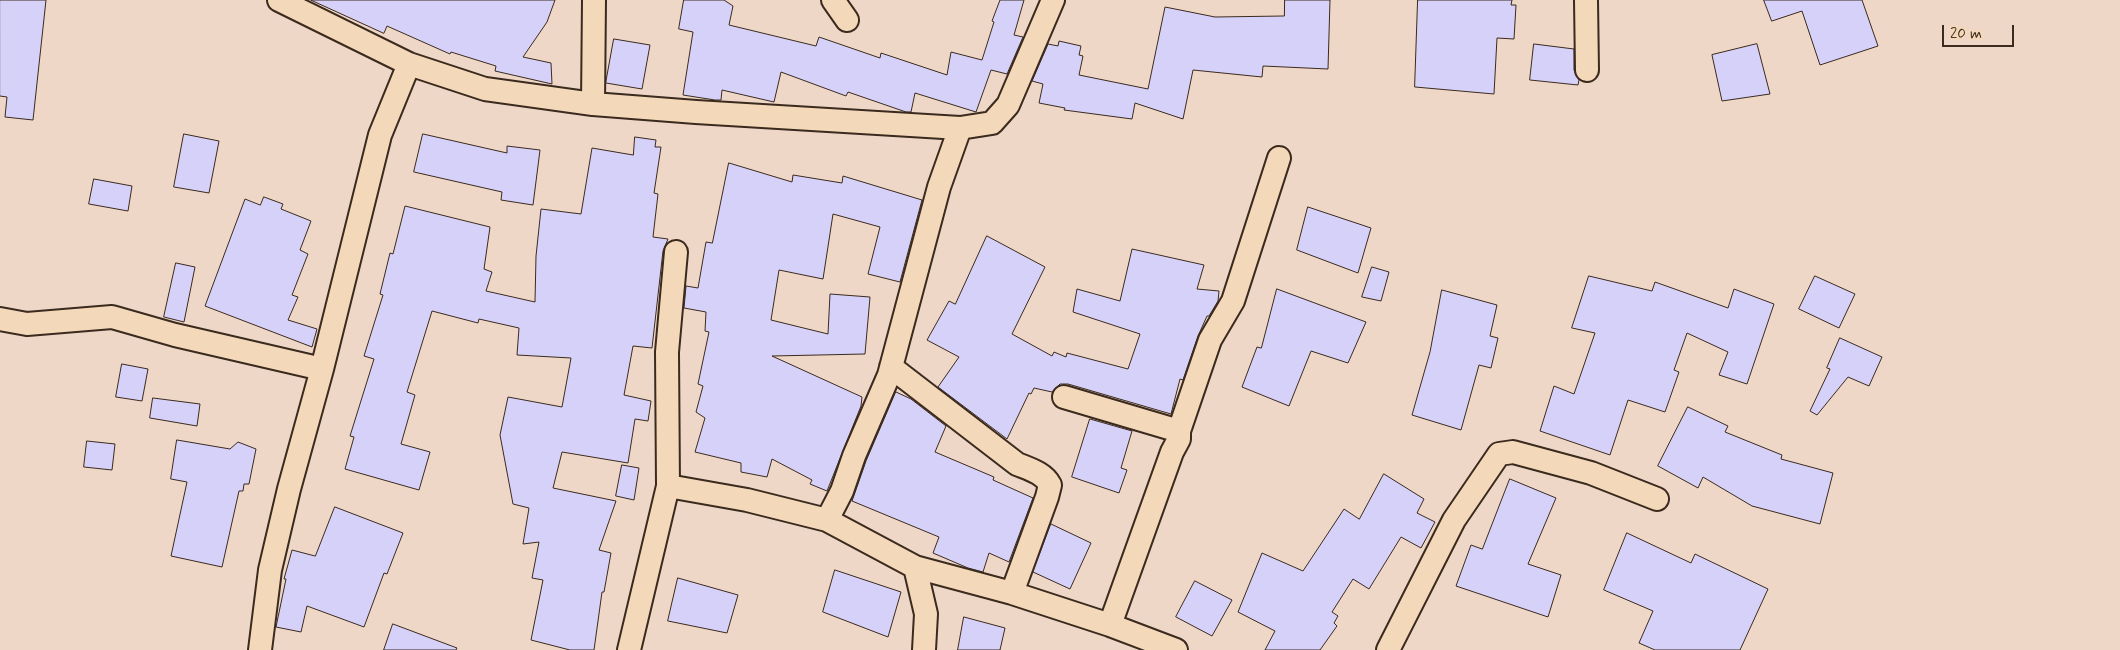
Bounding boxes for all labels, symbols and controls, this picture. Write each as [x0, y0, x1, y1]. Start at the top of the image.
scale bar [1945, 15, 2018, 47]
text: 20 m [1950, 24, 1982, 44]

